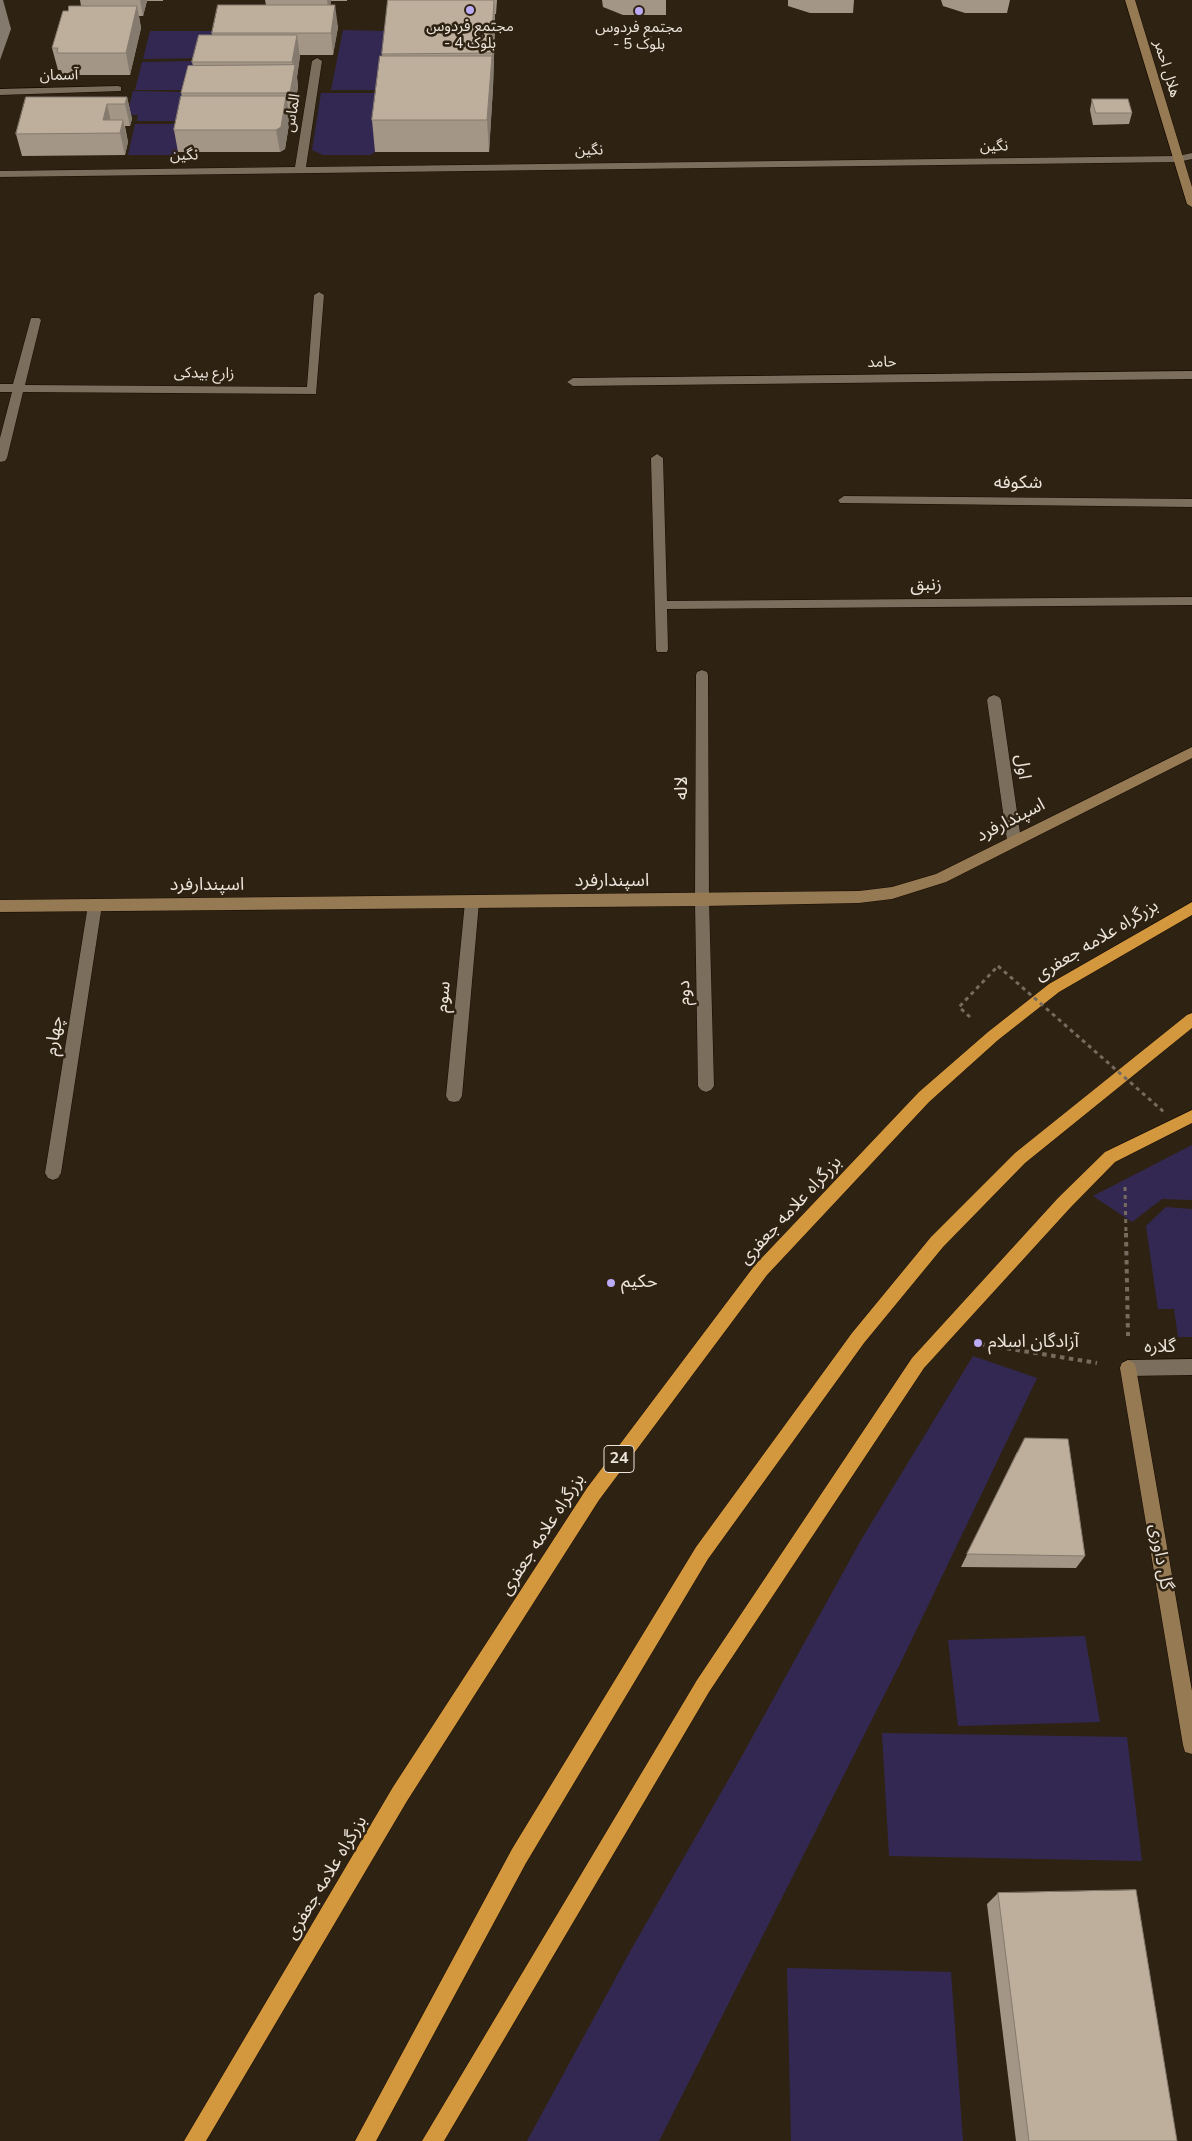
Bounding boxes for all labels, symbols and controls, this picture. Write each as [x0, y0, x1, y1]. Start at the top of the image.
marker: مجتمع فردوس - بلوک 4 [464, 4, 476, 16]
marker: مجتمع فردوس - بلوک 5 [633, 5, 645, 17]
place label: مجتمع فردوس - بلوک 4 [426, 18, 514, 53]
place label: مجتمع فردوس - بلوک 5 [595, 19, 683, 54]
street label: هلال احمر [1149, 38, 1183, 100]
street label: آسمان [40, 67, 78, 85]
street label: الماس [281, 93, 305, 133]
street label: نگین [980, 138, 1008, 156]
street label: نگین [575, 142, 603, 160]
street label: نگین [170, 147, 198, 165]
street label: حامد [867, 354, 897, 372]
street label: زارع بیدکی [174, 364, 234, 384]
street label: شکوفه [994, 473, 1042, 495]
street label: زنبق [910, 575, 942, 597]
street label: اول [1010, 753, 1034, 781]
street label: لاله [672, 776, 694, 800]
street label: اسپندارفرد [973, 794, 1049, 848]
street label: اسپندارفرد [575, 871, 649, 893]
street label: اسپندارفرد [170, 875, 244, 897]
street label: بزرگراه علامه جعفری [1031, 896, 1163, 986]
street label: سوم [432, 980, 456, 1014]
street label: دوم [674, 980, 696, 1006]
street label: چهارم [41, 1015, 69, 1057]
street label: بزرگراه علامه جعفری [735, 1152, 847, 1270]
place label: حکیم [621, 1272, 658, 1294]
marker: حکیم [605, 1277, 617, 1289]
place label: آزادگان اسلام [988, 1332, 1079, 1354]
marker: آزادگان اسلام [972, 1337, 984, 1349]
street label: گلاره [1144, 1337, 1176, 1359]
road number: 24 [604, 1446, 634, 1472]
street label: بزرگراه علامه جعفری [496, 1470, 590, 1600]
street label: گل داوری [1144, 1522, 1176, 1592]
street label: بزرگراه علامه جعفری [282, 1812, 372, 1944]

